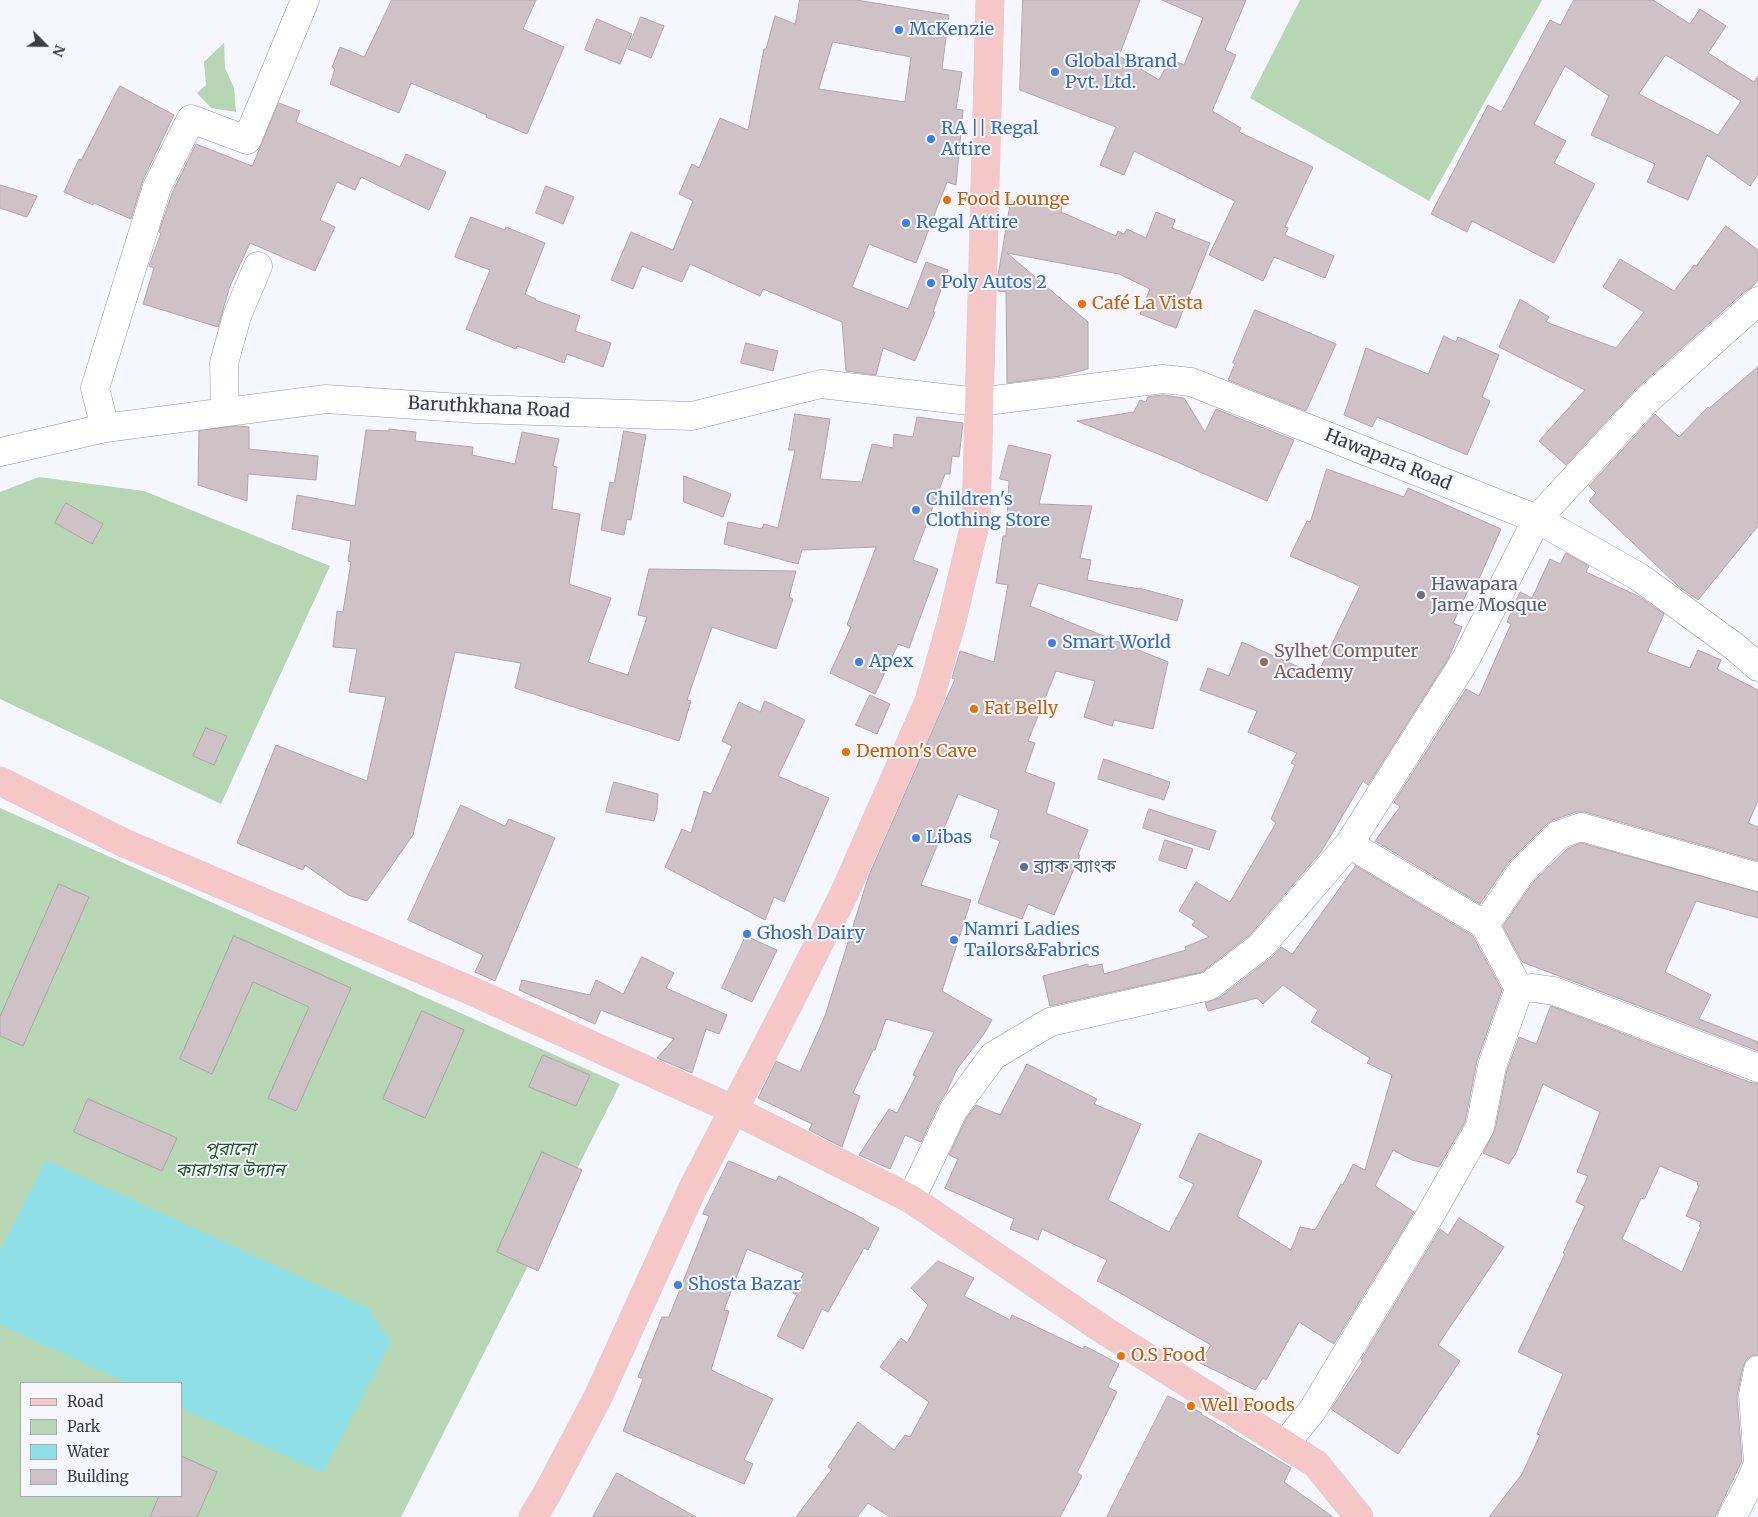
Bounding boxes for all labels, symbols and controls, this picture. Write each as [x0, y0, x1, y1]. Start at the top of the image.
place label: McKenzie [909, 19, 994, 41]
north arrow [20, 20, 70, 70]
marker: McKenzie [893, 24, 905, 36]
text: N [48, 42, 69, 59]
place label: Global Brand Pvt. Ltd. [1065, 51, 1177, 94]
marker: Global Brand Pvt. Ltd. [1049, 66, 1061, 78]
place label: RA || Regal Attire [941, 118, 1039, 160]
marker: RA || Regal Attire [925, 133, 937, 145]
place label: Food Lounge [957, 189, 1069, 211]
marker: Food Lounge [941, 194, 953, 206]
place label: Regal Attire [916, 212, 1018, 234]
marker: Regal Attire [900, 217, 912, 229]
place label: Poly Autos 2 [941, 272, 1047, 294]
marker: Poly Autos 2 [925, 277, 937, 289]
place label: Café La Vista [1092, 293, 1203, 315]
marker: Café La Vista [1076, 298, 1088, 310]
street label: Baruthkhana Road [407, 393, 571, 423]
street label: Hawapara Road [1321, 425, 1455, 495]
place label: Children's Clothing Store [926, 489, 1050, 532]
marker: Children's Clothing Store [910, 504, 922, 516]
place label: Hawapara Jame Mosque [1431, 574, 1547, 616]
marker: Hawapara Jame Mosque [1415, 589, 1427, 601]
place label: Smart World [1062, 632, 1171, 654]
marker: Smart World [1046, 637, 1058, 649]
place label: Sylhet Computer Academy [1274, 641, 1418, 684]
place label: Apex [869, 651, 913, 673]
marker: Apex [853, 656, 865, 668]
marker: Sylhet Computer Academy [1258, 656, 1270, 668]
place label: Fat Belly [984, 698, 1058, 720]
marker: Fat Belly [968, 703, 980, 715]
place label: Demon's Cave [856, 741, 977, 763]
marker: Demon's Cave [840, 746, 852, 758]
place label: Libas [926, 827, 972, 849]
marker: Libas [910, 832, 922, 844]
place label: ব্র্যাক ব্যাংক [1034, 856, 1116, 878]
marker: ব্র্যাক ব্যাংক [1018, 861, 1030, 873]
place label: Namri Ladies Tailors&Fabrics [964, 919, 1100, 962]
place label: Ghosh Dairy [757, 923, 865, 945]
marker: Ghosh Dairy [741, 928, 753, 940]
marker: Namri Ladies Tailors&Fabrics [948, 934, 960, 946]
park label: পুরানো কারাগার উদ্যান [175, 1139, 285, 1182]
place label: Shosta Bazar [688, 1274, 801, 1296]
marker: Shosta Bazar [672, 1279, 684, 1291]
place label: O.S Food [1131, 1345, 1205, 1367]
marker: O.S Food [1115, 1350, 1127, 1362]
legend [20, 1382, 182, 1497]
text: Road [67, 1392, 103, 1411]
place label: Well Foods [1201, 1395, 1295, 1417]
marker: Well Foods [1185, 1400, 1197, 1412]
text: Park [67, 1417, 100, 1436]
text: Water [67, 1442, 109, 1461]
text: Building [67, 1467, 129, 1486]

